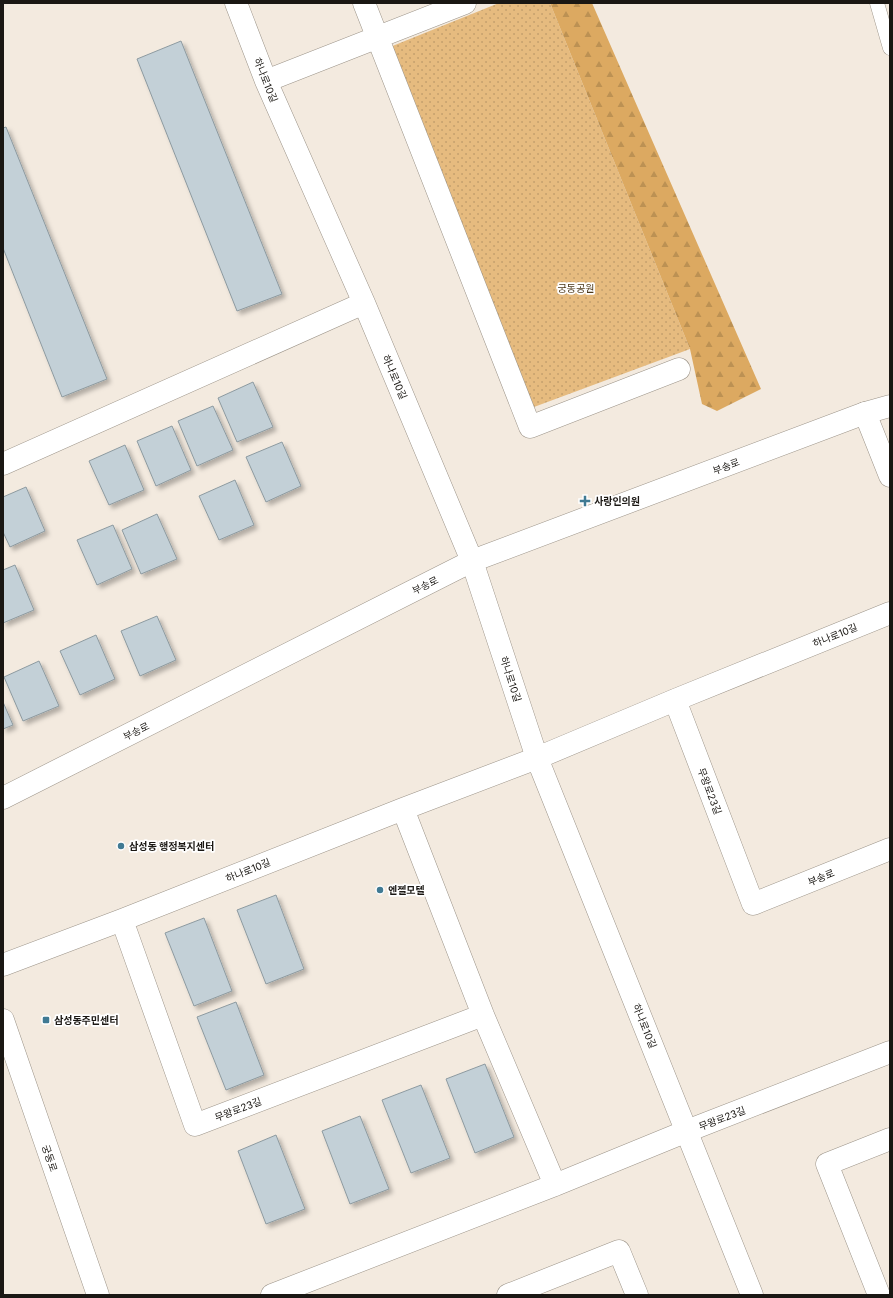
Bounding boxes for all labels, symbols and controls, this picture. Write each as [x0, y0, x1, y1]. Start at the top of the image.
street label: 하나로10길 [252, 56, 280, 104]
park label: 궁동공원 [558, 282, 594, 294]
street label: 하나로10길 [380, 353, 410, 401]
street label: 부송로 [711, 455, 741, 477]
marker: 사랑인의원 [579, 495, 591, 507]
place label: 사랑인의원 [594, 495, 640, 507]
street label: 부송로 [410, 573, 440, 597]
street label: 하나로10길 [811, 621, 859, 649]
street label: 하나로10길 [498, 655, 524, 703]
street label: 부송로 [121, 719, 151, 743]
street label: 무왕로23길 [696, 766, 724, 816]
place label: 삼성동 행정복지센터 [129, 840, 214, 852]
marker: 삼성동 행정복지센터 [116, 841, 126, 851]
street label: 하나로10길 [224, 856, 272, 884]
street label: 부송로 [806, 866, 836, 888]
place label: 엔젤모텔 [388, 884, 425, 896]
marker: 엔젤모텔 [375, 885, 385, 895]
street label: 하나로10길 [631, 1002, 659, 1050]
place label: 삼성동주민센터 [54, 1014, 118, 1026]
marker: 삼성동주민센터 [41, 1015, 51, 1025]
street label: 무왕로23길 [213, 1095, 263, 1123]
street label: 무왕로23길 [697, 1104, 747, 1132]
street label: 궁동로 [40, 1143, 60, 1173]

